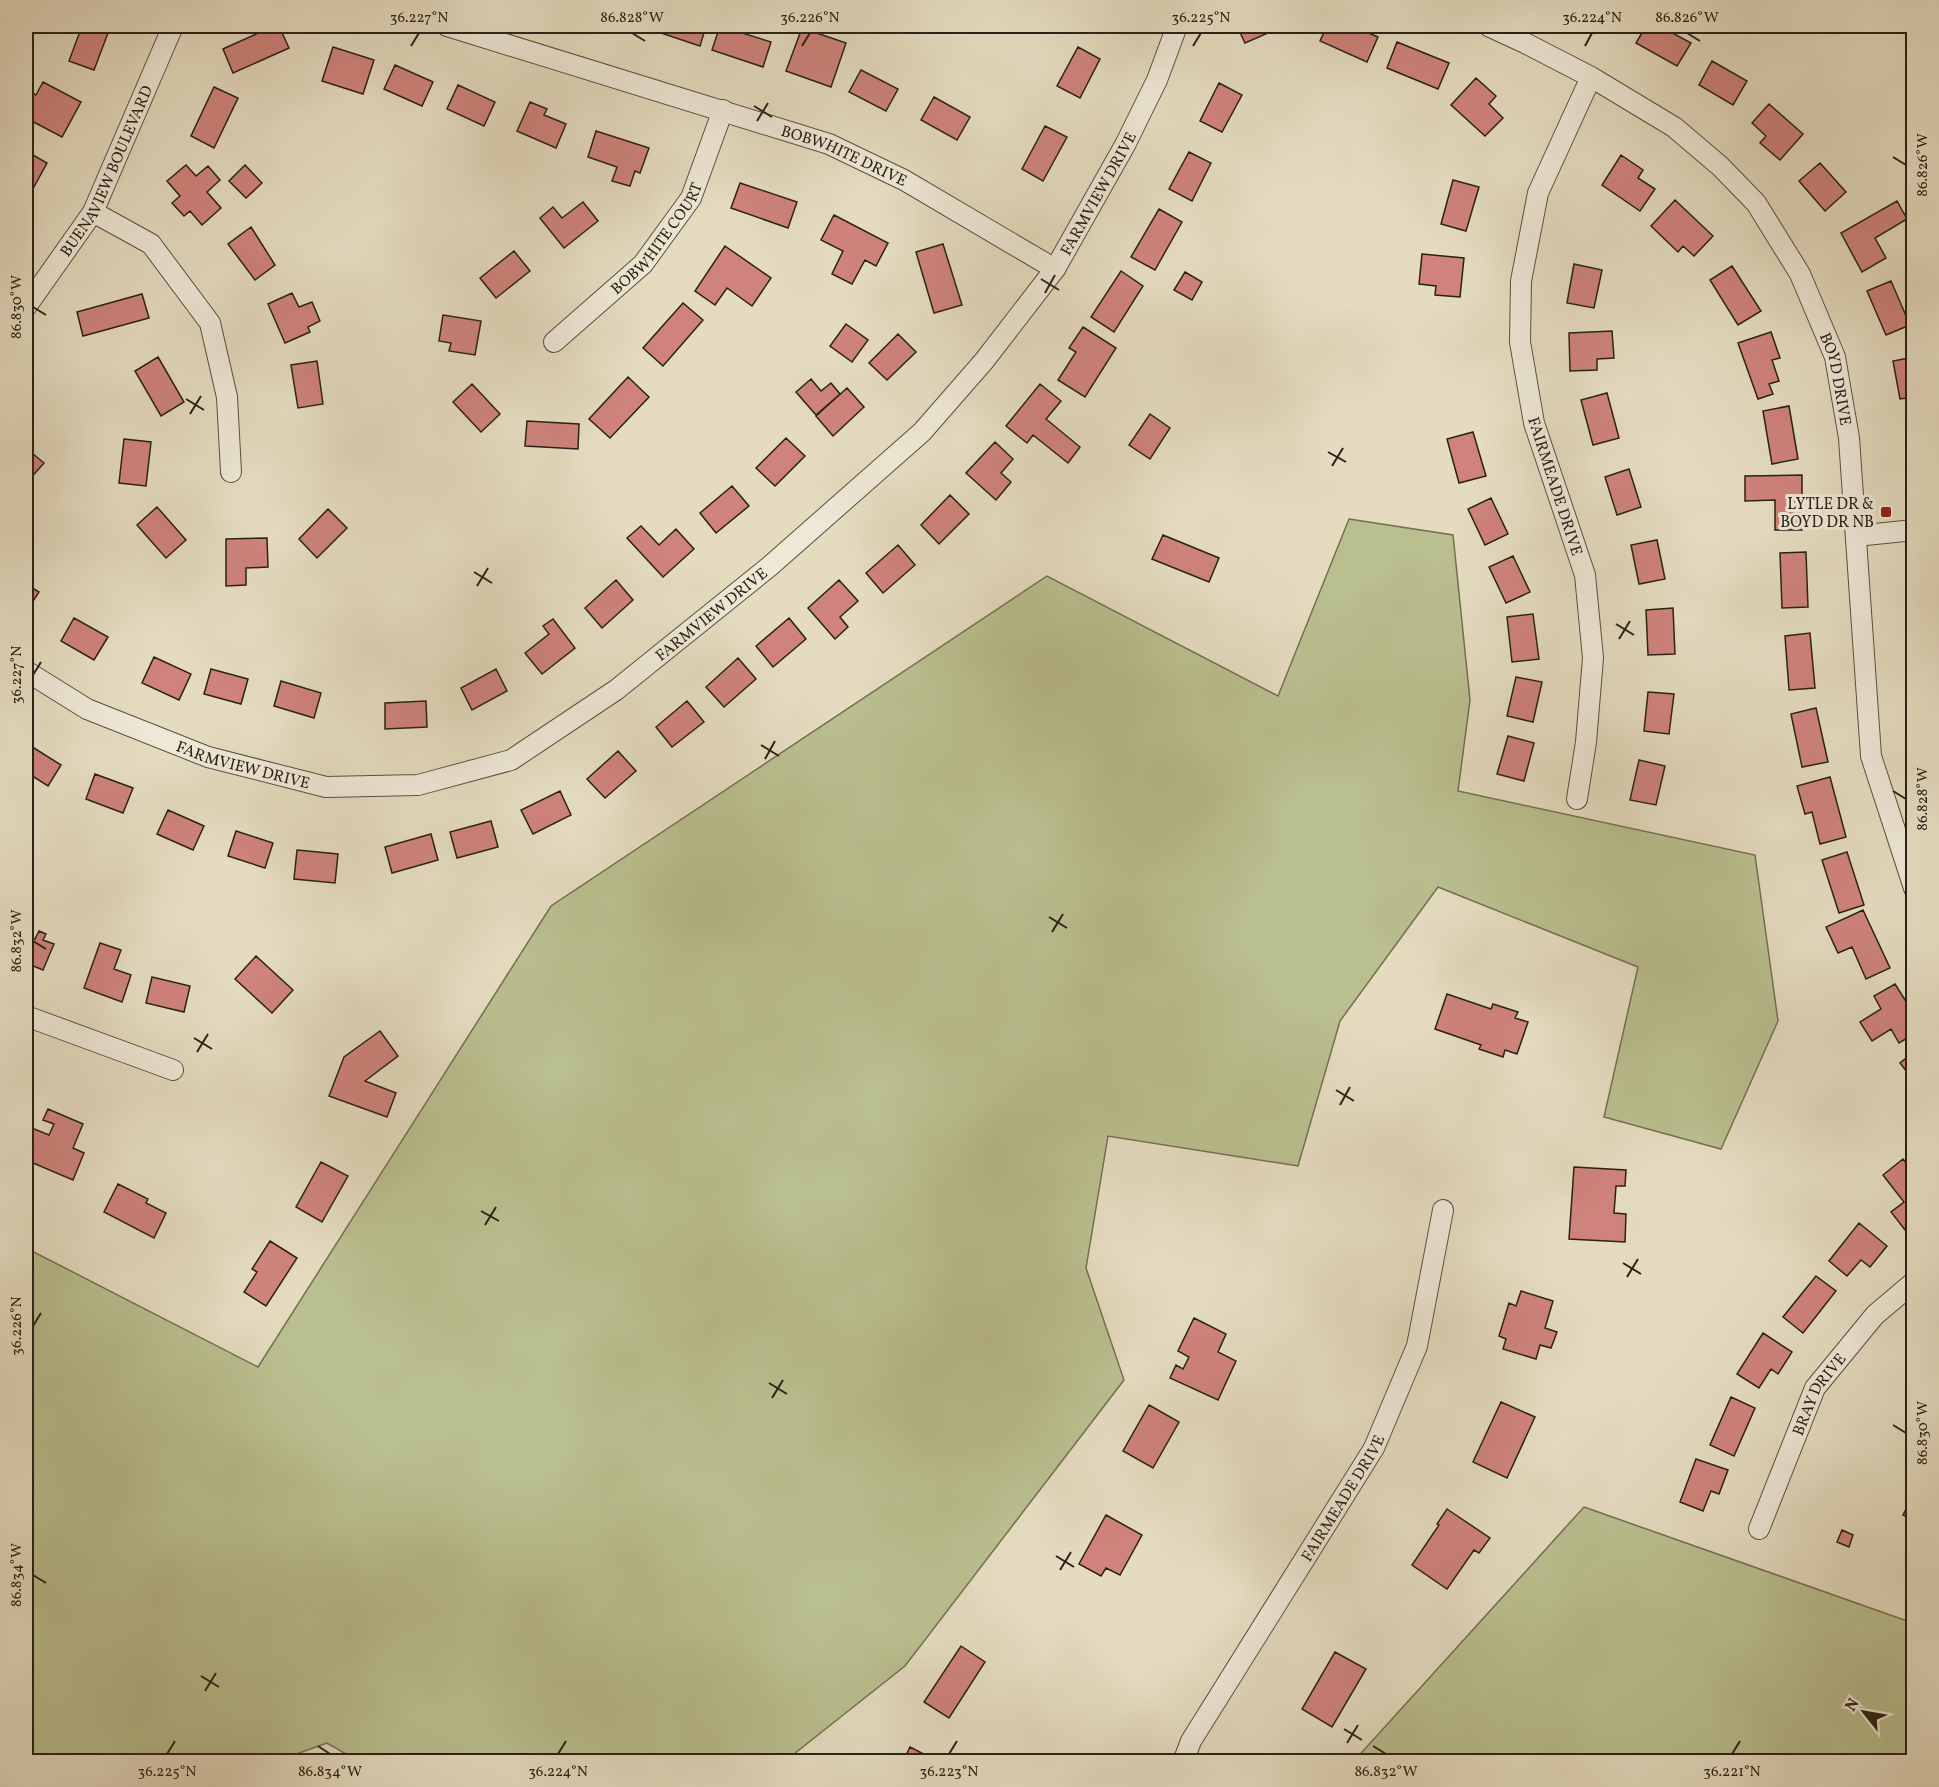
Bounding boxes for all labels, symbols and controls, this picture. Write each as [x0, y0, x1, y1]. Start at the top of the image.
text: 36.227°N [390, 8, 448, 29]
text: 86.828°W [600, 8, 664, 29]
text: 36.226°N [780, 8, 840, 29]
text: 36.225°N [1172, 8, 1230, 29]
text: 36.224°N [1562, 8, 1622, 29]
text: 86.826°W [1655, 8, 1719, 29]
street label: BUENAVIEW BOULEVARD [56, 82, 159, 262]
street label: BOBWHITE DRIVE [778, 121, 910, 193]
street label: FARMVIEW DRIVE [1056, 129, 1143, 260]
text: 86.826°W [1913, 133, 1934, 197]
street label: BOBWHITE COURT [607, 180, 709, 300]
text: 86.830°W [7, 275, 28, 339]
street label: BOYD DRIVE [1813, 330, 1856, 427]
street label: FAIRMEADE DRIVE [1521, 414, 1587, 559]
place label: LYTLE DR & BOYD DR NB [1780, 494, 1874, 534]
marker: LYTLE DR & BOYD DR NB [1879, 505, 1893, 519]
street label: FARMVIEW DRIVE [651, 563, 773, 667]
text: 36.227°N [7, 646, 28, 704]
street label: FARMVIEW DRIVE [172, 736, 312, 796]
text: 86.828°W [1913, 767, 1934, 831]
text: 86.832°W [7, 909, 28, 973]
text: 36.226°N [7, 1296, 28, 1356]
street label: BRAY DRIVE [1788, 1349, 1852, 1439]
text: 86.830°W [1913, 1401, 1934, 1465]
street label: FAIRMEADE DRIVE [1297, 1432, 1391, 1566]
text: 86.834°W [7, 1543, 28, 1607]
north arrow [1834, 1682, 1894, 1742]
text: N [1840, 1694, 1865, 1716]
text: 36.225°N [138, 1762, 196, 1783]
text: 86.834°W [298, 1762, 362, 1783]
text: 36.224°N [528, 1762, 588, 1783]
text: 36.223°N [920, 1762, 978, 1783]
text: 86.832°W [1354, 1762, 1418, 1783]
text: 36.221°N [1703, 1762, 1761, 1783]

